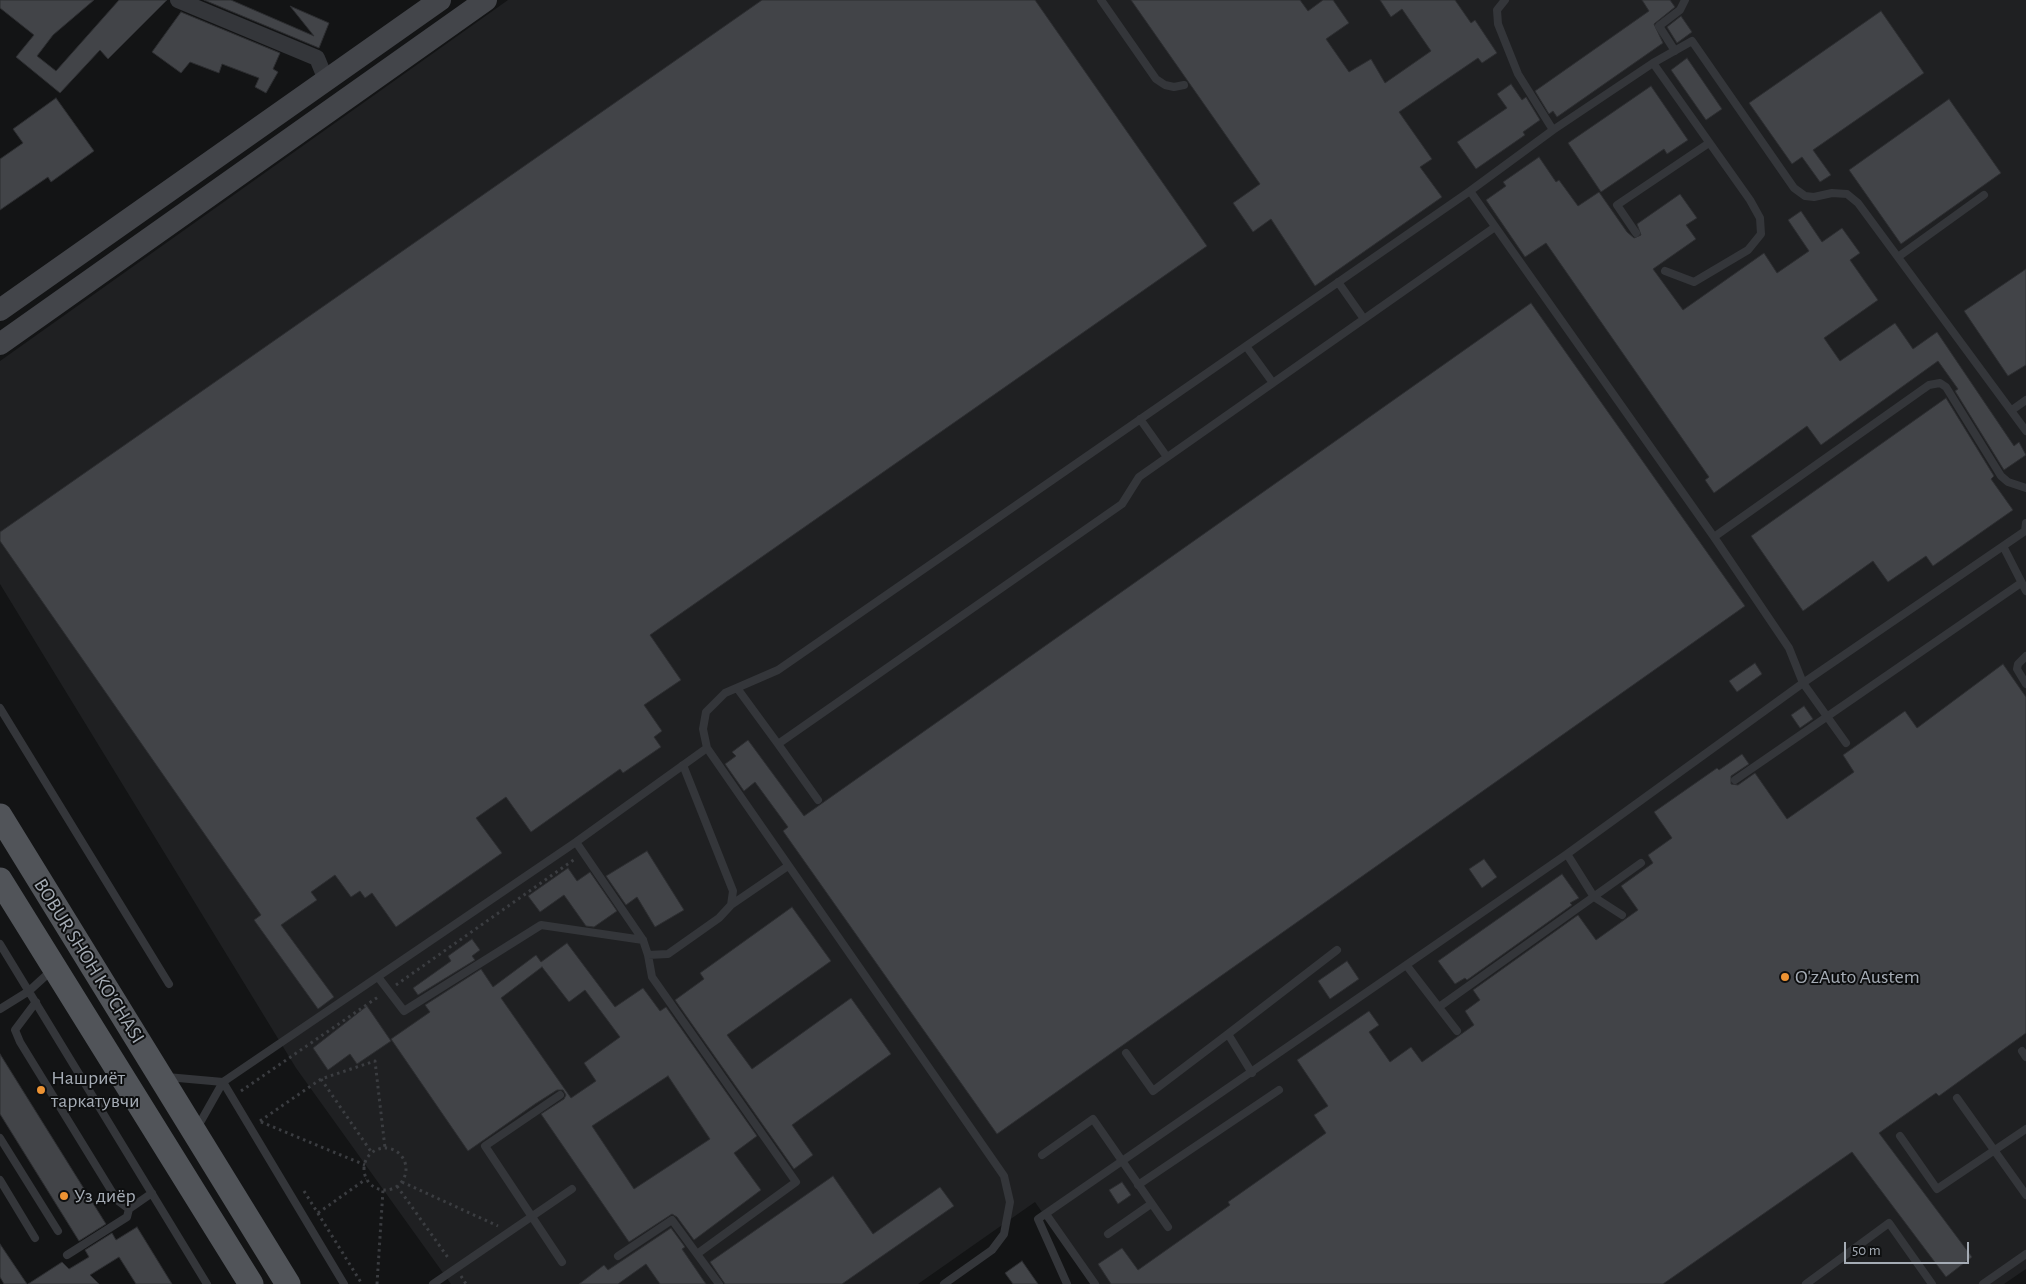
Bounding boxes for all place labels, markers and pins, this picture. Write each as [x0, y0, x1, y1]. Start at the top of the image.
place label: O'zAuto Austem [1795, 965, 1920, 989]
marker: O'zAuto Austem [1779, 971, 1791, 983]
place label: Нашриёт таркатувчи [51, 1066, 140, 1113]
marker: Нашриёт таркатувчи [35, 1084, 47, 1096]
place label: Уз диёр [74, 1184, 136, 1208]
marker: Уз диёр [58, 1190, 70, 1202]

